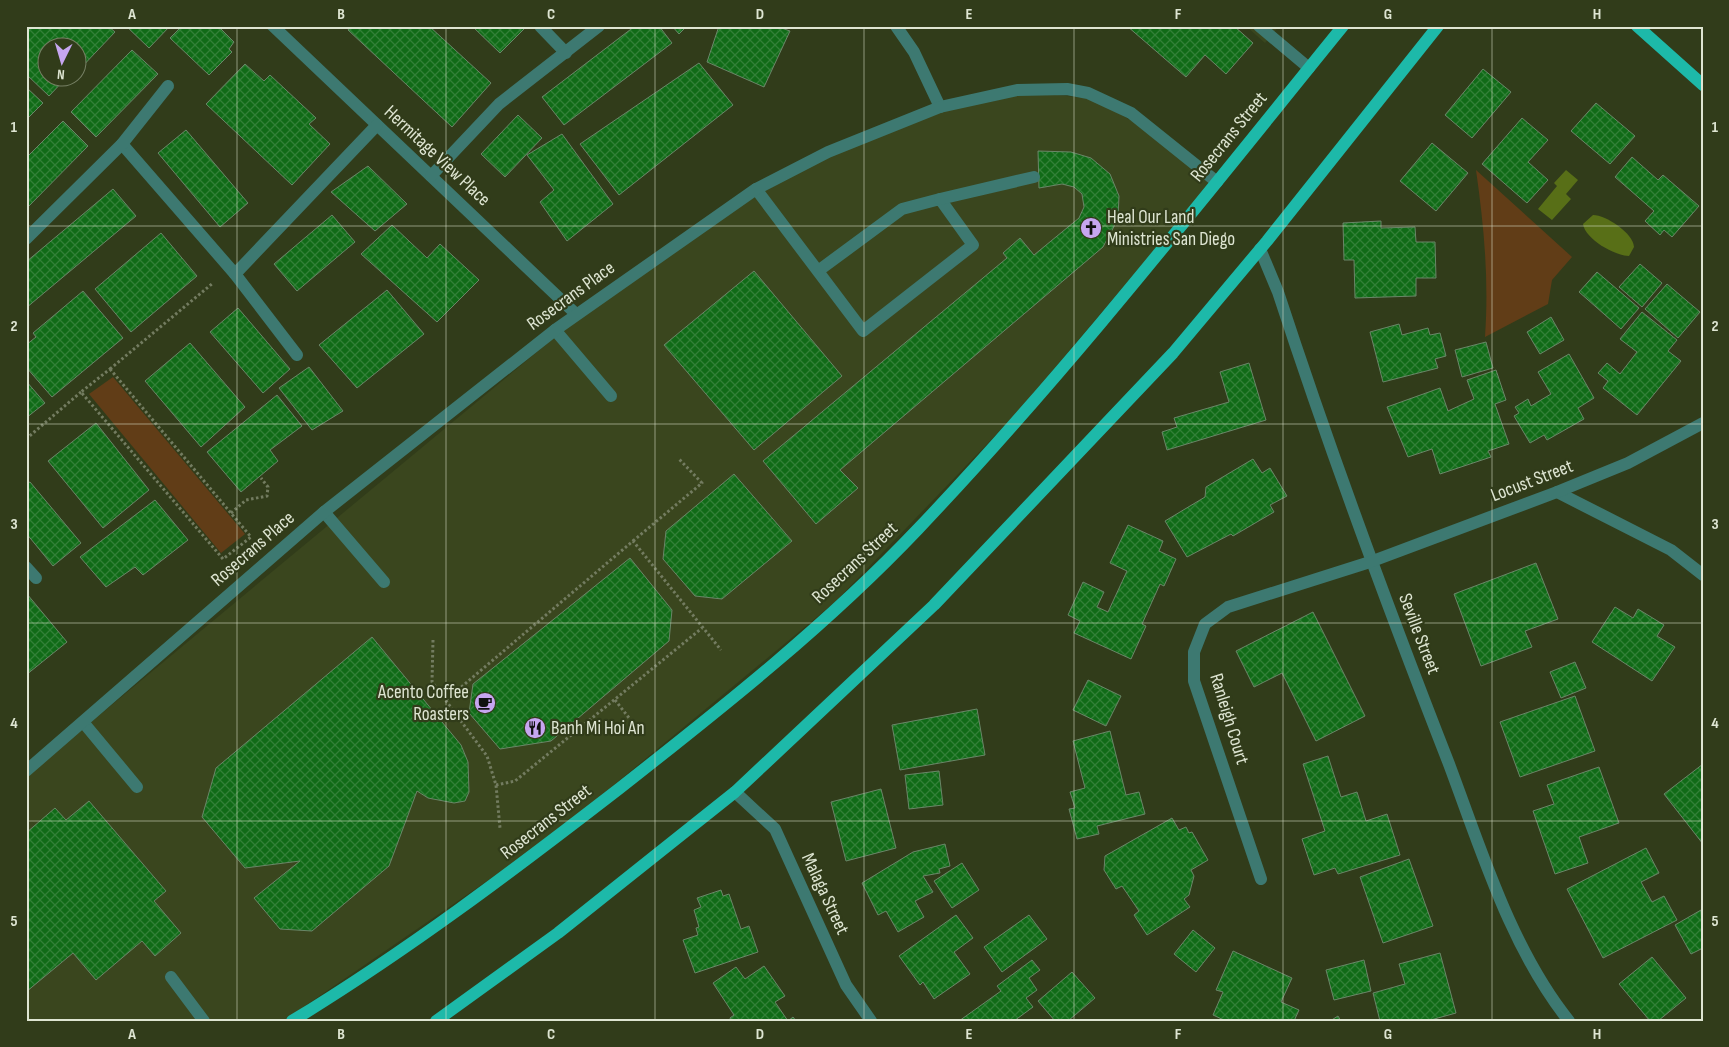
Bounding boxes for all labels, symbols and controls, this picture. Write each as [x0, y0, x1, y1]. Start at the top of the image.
text: A [127, 5, 136, 24]
text: B [337, 5, 345, 24]
text: C [547, 5, 555, 24]
text: D [756, 5, 764, 24]
text: E [966, 5, 973, 24]
text: F [1175, 5, 1182, 24]
text: G [1384, 5, 1392, 24]
text: H [1593, 5, 1601, 24]
north arrow [38, 38, 88, 88]
text: N [56, 66, 65, 83]
street label: Rosecrans Street [1186, 87, 1272, 187]
street label: Hermitage View Place [379, 101, 495, 211]
text: 1 [11, 118, 18, 137]
text: 1 [1712, 118, 1719, 137]
place label: Heal Our Land Ministries San Diego [1107, 206, 1235, 251]
church icon: Heal Our Land Ministries San Diego [1079, 216, 1103, 240]
street label: Rosecrans Place [523, 256, 619, 336]
text: 2 [10, 317, 18, 336]
text: 2 [1711, 317, 1719, 336]
street label: Locust Street [1488, 455, 1576, 507]
street label: Rosecrans Place [207, 507, 299, 591]
text: 3 [10, 515, 18, 534]
text: 3 [1711, 515, 1719, 534]
street label: Rosecrans Street [807, 517, 903, 609]
street label: Seville Street [1393, 591, 1445, 678]
street label: Ranleigh Court [1204, 671, 1254, 767]
place label: Acento Coffee Roasters [377, 681, 469, 726]
cafe icon: Acento Coffee Roasters [473, 691, 497, 715]
text: 4 [10, 714, 18, 733]
text: 4 [1711, 714, 1719, 733]
restaurant icon: Banh Mi Hoi An [523, 716, 547, 740]
place label: Banh Mi Hoi An [551, 717, 645, 740]
street label: Rosecrans Street [496, 779, 596, 865]
street label: Malaga Street [796, 850, 854, 939]
text: 5 [10, 912, 18, 931]
text: 5 [1711, 912, 1719, 931]
text: A [127, 1025, 136, 1044]
text: B [337, 1025, 345, 1044]
text: C [547, 1025, 555, 1044]
text: D [756, 1025, 764, 1044]
text: E [966, 1025, 973, 1044]
text: F [1175, 1025, 1182, 1044]
text: G [1384, 1025, 1392, 1044]
text: H [1593, 1025, 1601, 1044]

